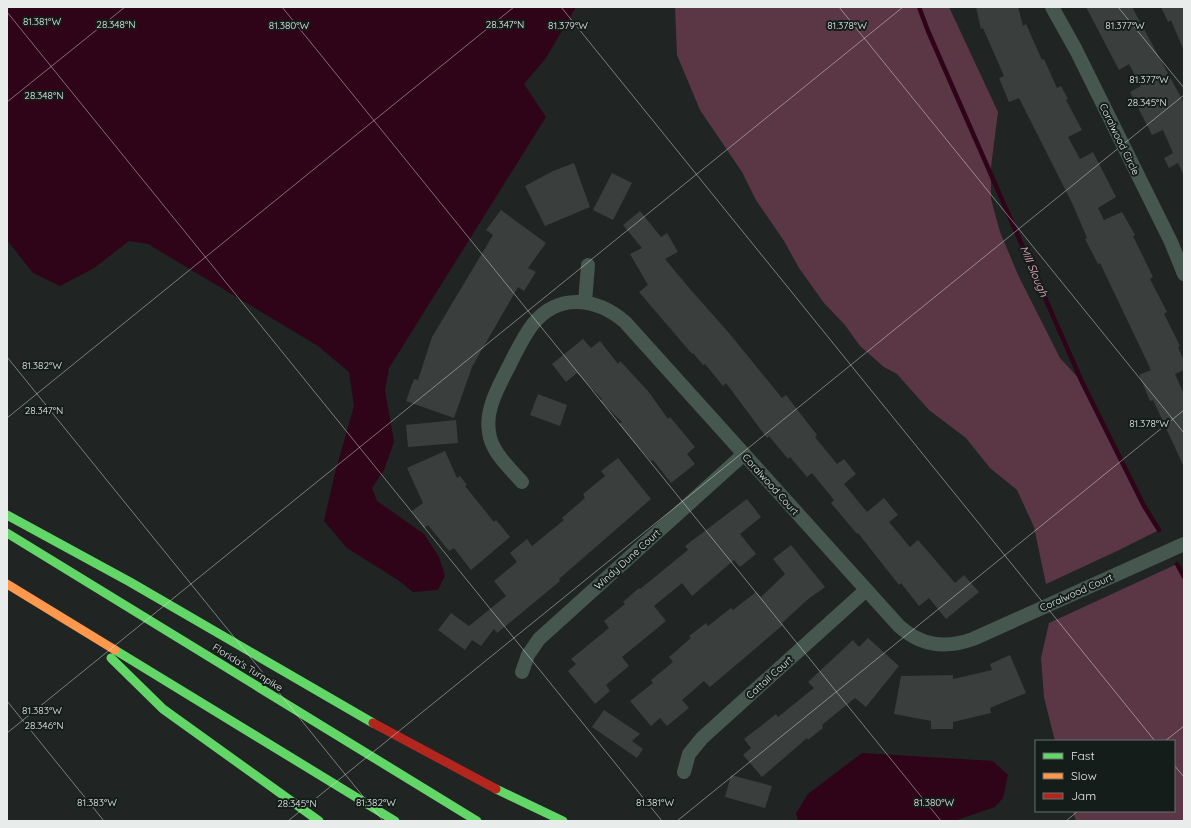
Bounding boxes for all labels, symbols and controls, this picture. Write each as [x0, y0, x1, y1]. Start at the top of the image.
text: 81.381°W [23, 15, 61, 28]
text: 28.348°N [96, 18, 136, 31]
text: 28.347°N [486, 18, 524, 31]
text: 81.380°W [269, 19, 310, 32]
text: 81.379°W [548, 19, 588, 32]
text: 81.378°W [827, 19, 867, 32]
text: 81.377°W [1105, 19, 1145, 32]
text: 81.377°W [1129, 73, 1169, 86]
text: 28.348°N [24, 89, 64, 102]
text: 28.345°N [1127, 96, 1167, 109]
street label: Coralwood Circle [1097, 101, 1143, 178]
water label: Mill Slough [1017, 243, 1051, 299]
text: 81.382°W [22, 359, 62, 372]
text: 28.347°N [25, 404, 63, 417]
text: 81.378°W [1129, 417, 1169, 430]
street label: Coralwood Court [740, 451, 802, 518]
street label: Windy Dune Court [592, 526, 664, 593]
street label: Coralwood Court [1038, 570, 1115, 614]
street label: Florida's Turnpike [210, 641, 286, 694]
street label: Cattail Court [743, 653, 796, 702]
text: 81.383°W [22, 704, 62, 717]
text: 28.346°N [24, 719, 64, 732]
legend [1035, 740, 1175, 812]
text: Fast [1071, 748, 1095, 763]
text: Slow [1071, 768, 1097, 783]
text: Jam [1071, 788, 1096, 803]
text: 81.383°W [77, 796, 117, 809]
text: 81.382°W [356, 796, 396, 809]
text: 81.381°W [636, 796, 674, 809]
text: 81.380°W [914, 796, 955, 809]
text: 28.345°N [277, 797, 317, 810]

